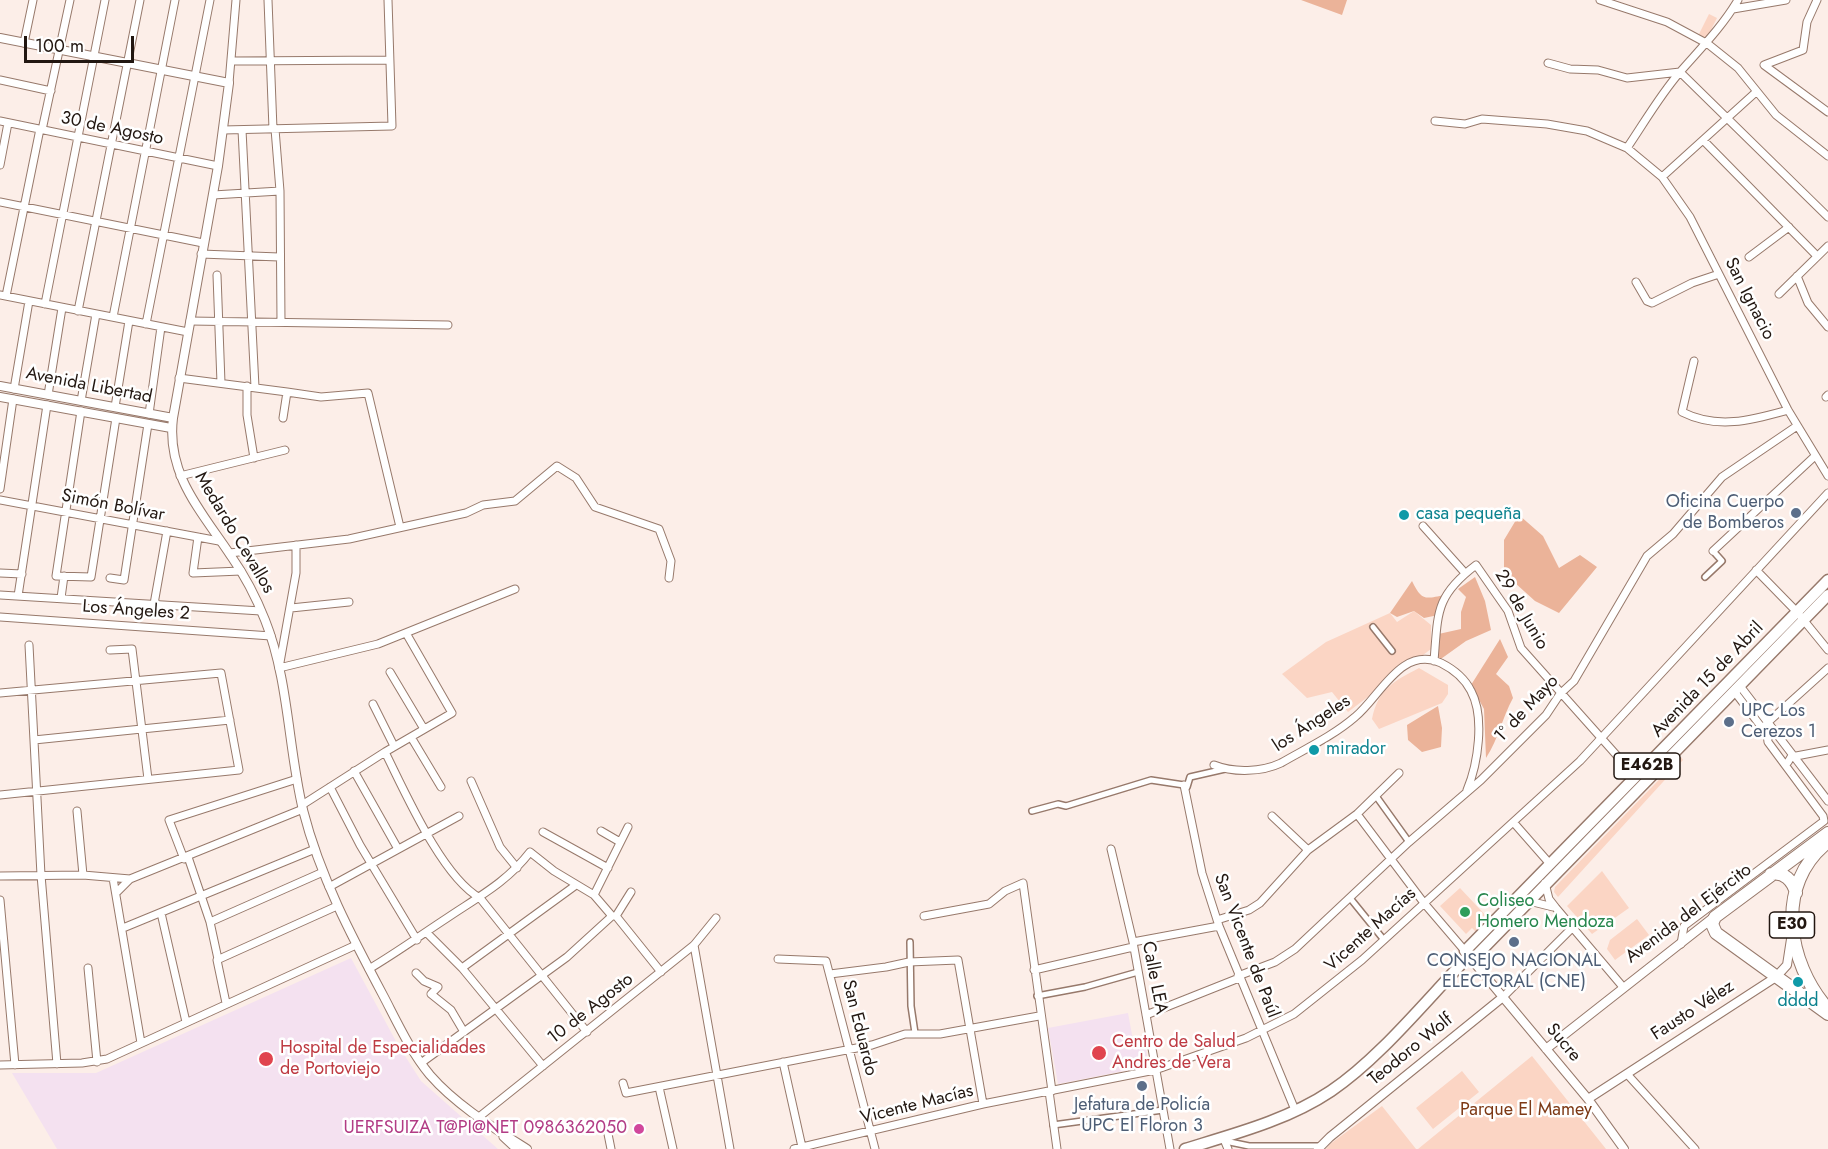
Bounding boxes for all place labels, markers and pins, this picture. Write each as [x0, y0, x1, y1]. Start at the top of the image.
place label: Oficina Cuerpo de Bomberos [1666, 492, 1784, 534]
place label: casa pequeña [1416, 504, 1521, 526]
marker: Oficina Cuerpo de Bomberos [1789, 506, 1803, 520]
marker: casa pequeña [1397, 508, 1411, 522]
place label: UPC Los Cerezos 1 [1741, 701, 1816, 744]
marker: UPC Los Cerezos 1 [1722, 715, 1736, 729]
place label: mirador [1326, 739, 1386, 761]
marker: mirador [1307, 743, 1321, 757]
place label: Coliseo Homero Mendoza [1477, 891, 1614, 934]
marker: Coliseo Homero Mendoza [1458, 905, 1472, 919]
marker: CONSEJO NACIONAL ELECTORAL (CNE) [1507, 935, 1521, 949]
place label: CONSEJO NACIONAL ELECTORAL (CNE) [1427, 951, 1601, 994]
marker: dddd [1791, 975, 1805, 989]
place label: dddd [1777, 991, 1819, 1013]
place label: Centro de Salud Andres de Vera [1112, 1032, 1236, 1074]
place label: Hospital de Especialidades de Portoviejo [280, 1038, 485, 1080]
marker: Centro de Salud Andres de Vera [1090, 1044, 1108, 1062]
marker: Hospital de Especialidades de Portoviejo [257, 1050, 275, 1068]
marker: Jefatura de Policía UPC El Floron 3 [1135, 1079, 1149, 1093]
place label: Jefatura de Policía UPC El Floron 3 [1074, 1095, 1210, 1138]
place label: UERFSUIZA T@PI@NET 0986362050 [343, 1118, 627, 1140]
marker: UERFSUIZA T@PI@NET 0986362050 [632, 1122, 646, 1136]

